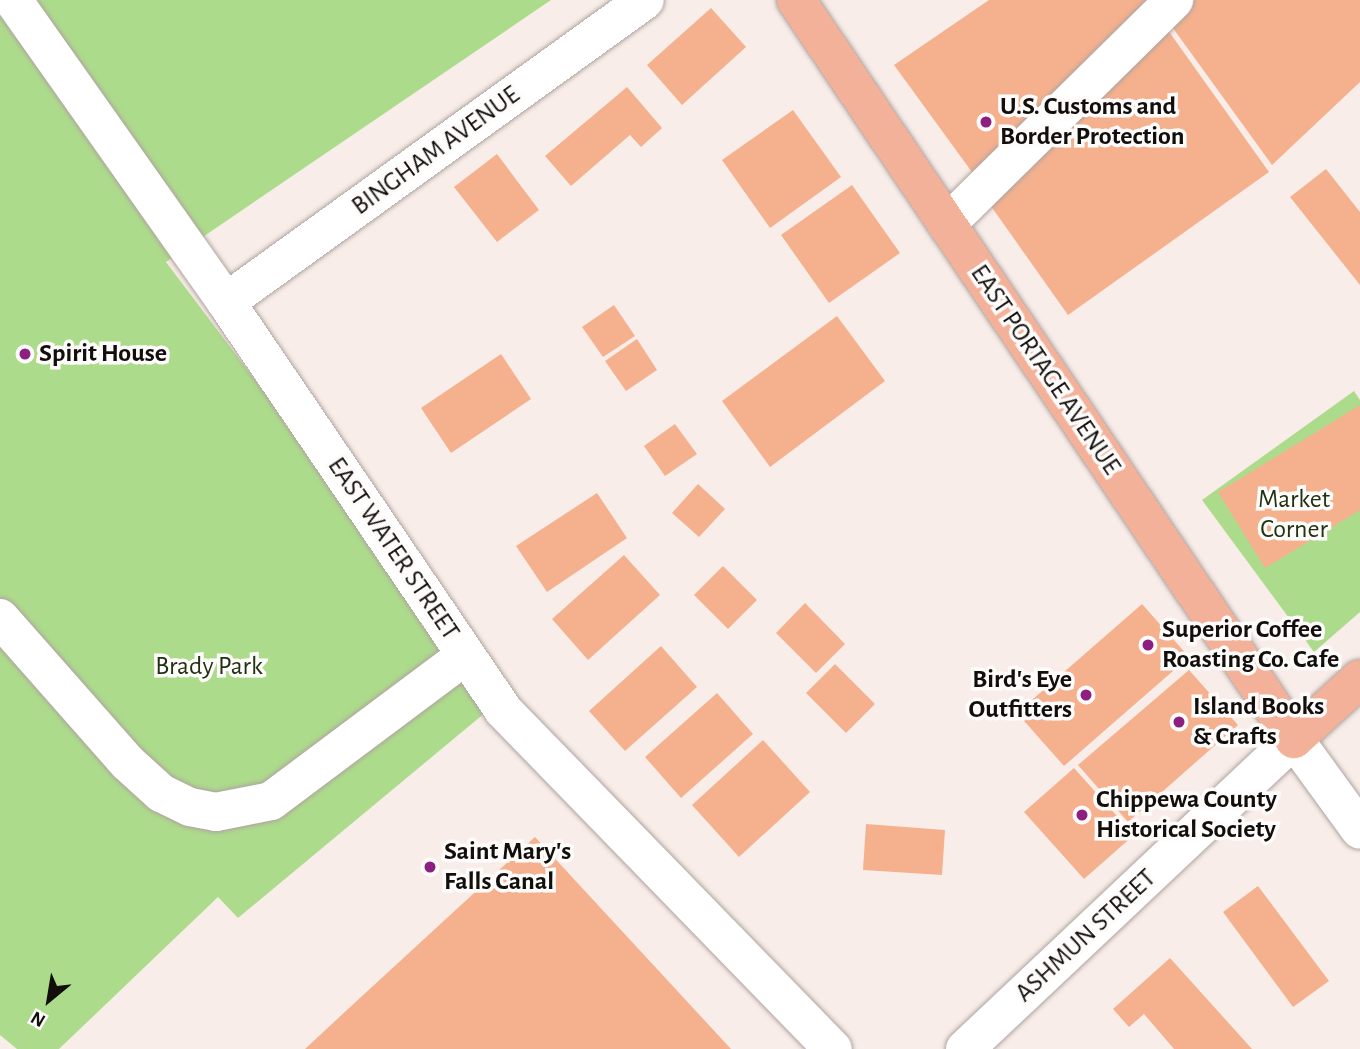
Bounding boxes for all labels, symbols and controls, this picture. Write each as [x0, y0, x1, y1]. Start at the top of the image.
street label: BINGHAM AVENUE [346, 80, 526, 222]
place label: U.S. Customs and Border Protection [1000, 91, 1185, 152]
marker: U.S. Customs and Border Protection [978, 114, 994, 130]
street label: EAST PORTAGE AVENUE [963, 259, 1127, 481]
place label: Spirit House [39, 338, 167, 370]
marker: Spirit House [17, 346, 33, 362]
street label: EAST WATER STREET [320, 452, 466, 646]
park label: Market Corner [1258, 484, 1330, 546]
place label: Superior Coffee Roasting Co. Cafe [1162, 614, 1339, 676]
marker: Superior Coffee Roasting Co. Cafe [1140, 637, 1156, 653]
park label: Brady Park [155, 651, 263, 683]
place label: Bird's Eye Outfitters [969, 664, 1072, 726]
marker: Bird's Eye Outfitters [1078, 687, 1094, 703]
place label: Island Books & Crafts [1193, 691, 1324, 752]
marker: Island Books & Crafts [1171, 714, 1187, 730]
place label: Chippewa County Historical Society [1096, 784, 1277, 846]
marker: Chippewa County Historical Society [1074, 807, 1090, 823]
place label: Saint Mary's Falls Canal [444, 836, 571, 898]
marker: Saint Mary's Falls Canal [422, 859, 438, 875]
street label: ASHMUN STREET [1009, 863, 1163, 1009]
north arrow [14, 965, 84, 1035]
text: N [28, 1007, 49, 1030]

